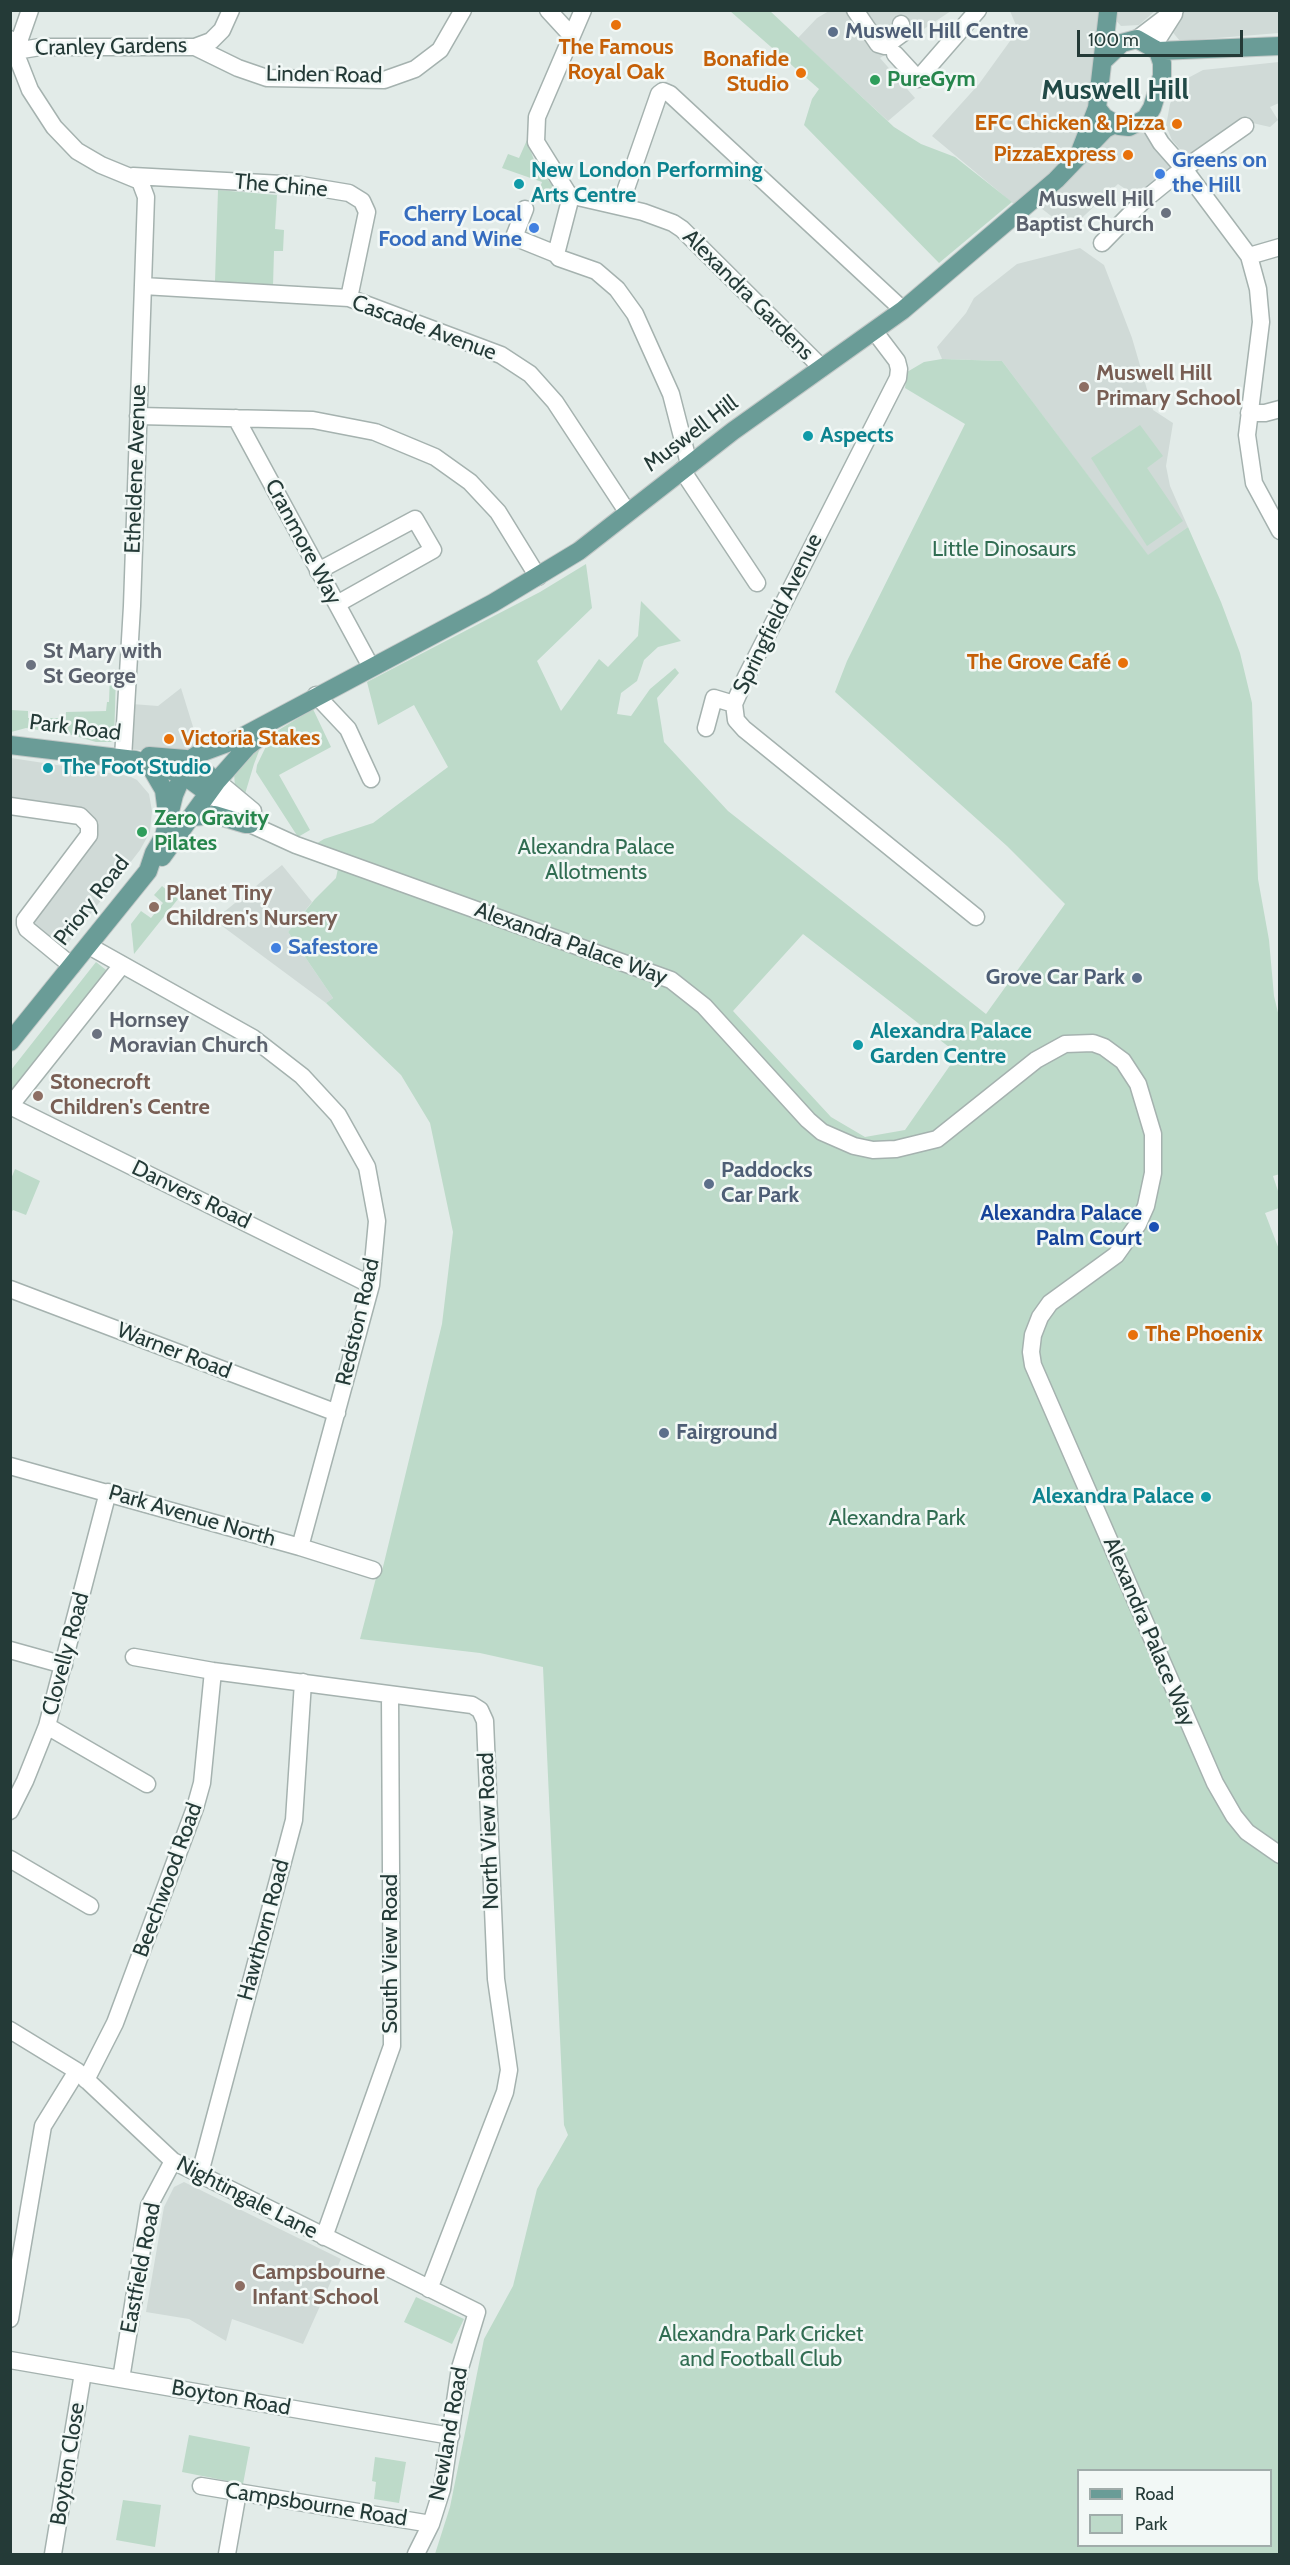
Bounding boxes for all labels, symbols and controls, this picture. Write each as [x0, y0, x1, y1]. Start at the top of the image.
marker: The Famous Royal Oak [609, 18, 623, 32]
scale bar [1080, 18, 1246, 56]
place label: Muswell Hill Centre [845, 19, 1028, 45]
marker: Muswell Hill Centre [826, 25, 840, 39]
text: 100 m [1088, 29, 1139, 51]
street label: Cranley Gardens [35, 32, 187, 62]
place label: The Famous Royal Oak [558, 35, 674, 86]
place label: Bonafide Studio [703, 47, 789, 98]
street label: Linden Road [266, 61, 382, 89]
marker: Bonafide Studio [794, 66, 808, 80]
place label: PureGym [887, 67, 976, 93]
marker: PureGym [868, 73, 882, 87]
district label: Muswell Hill [1041, 74, 1189, 108]
place label: EFC Chicken & Pizza [975, 111, 1165, 137]
marker: EFC Chicken & Pizza [1170, 117, 1184, 131]
place label: PizzaExpress [994, 142, 1116, 168]
marker: PizzaExpress [1121, 148, 1135, 162]
place label: Greens on the Hill [1172, 148, 1267, 200]
place label: New London Performing Arts Centre [531, 158, 762, 210]
marker: Greens on the Hill [1153, 167, 1167, 181]
street label: The Chine [233, 169, 329, 203]
marker: New London Performing Arts Centre [512, 177, 526, 191]
place label: Muswell Hill Baptist Church [1015, 187, 1154, 238]
place label: Cherry Local Food and Wine [378, 202, 522, 254]
marker: Muswell Hill Baptist Church [1159, 206, 1173, 220]
marker: Cherry Local Food and Wine [527, 221, 541, 235]
street label: Alexandra Gardens [677, 224, 819, 366]
street label: Cascade Avenue [348, 290, 500, 366]
place label: Muswell Hill Primary School [1096, 361, 1241, 412]
marker: Muswell Hill Primary School [1077, 380, 1091, 394]
street label: Etheldene Avenue [120, 384, 152, 554]
street label: Muswell Hill [639, 390, 743, 478]
place label: Aspects [820, 423, 894, 449]
marker: Aspects [801, 429, 815, 443]
street label: Cranmore Way [259, 475, 347, 609]
street label: Springfield Avenue [728, 530, 828, 698]
park label: Little Dinosaurs [932, 537, 1076, 563]
place label: St Mary with St George [43, 639, 162, 690]
place label: The Grove Café [967, 650, 1111, 676]
marker: The Grove Café [1116, 656, 1130, 670]
marker: St Mary with St George [24, 658, 38, 672]
street label: Park Road [28, 709, 122, 747]
place label: Victoria Stakes [181, 726, 320, 752]
marker: Victoria Stakes [162, 732, 176, 746]
place label: The Foot Studio [60, 755, 211, 781]
marker: The Foot Studio [41, 761, 55, 775]
place label: Zero Gravity Pilates [154, 806, 269, 858]
marker: Zero Gravity Pilates [135, 825, 149, 839]
park label: Alexandra Palace Allotments [517, 835, 675, 886]
street label: Priory Road [49, 851, 135, 951]
place label: Planet Tiny Children's Nursery [166, 881, 338, 932]
street label: Alexandra Palace Way [471, 897, 671, 991]
marker: Planet Tiny Children's Nursery [147, 900, 161, 914]
place label: Safestore [288, 935, 378, 961]
marker: Safestore [269, 941, 283, 955]
place label: Grove Car Park [986, 965, 1125, 991]
marker: Grove Car Park [1130, 971, 1144, 985]
place label: Hornsey Moravian Church [109, 1008, 268, 1060]
place label: Alexandra Palace Garden Centre [870, 1019, 1032, 1070]
marker: Hornsey Moravian Church [90, 1027, 104, 1041]
marker: Alexandra Palace Garden Centre [851, 1038, 865, 1052]
place label: Stonecroft Children's Centre [50, 1070, 210, 1122]
marker: Stonecroft Children's Centre [31, 1089, 45, 1103]
street label: Danvers Road [127, 1155, 255, 1235]
place label: Paddocks Car Park [721, 1158, 812, 1210]
marker: Paddocks Car Park [702, 1177, 716, 1191]
place label: Alexandra Palace Palm Court [980, 1201, 1142, 1252]
marker: Alexandra Palace Palm Court [1147, 1220, 1161, 1234]
street label: Redston Road [331, 1256, 385, 1388]
street label: Warner Road [113, 1317, 235, 1385]
place label: The Phoenix [1145, 1322, 1263, 1348]
marker: The Phoenix [1126, 1328, 1140, 1342]
place label: Fairground [676, 1420, 778, 1446]
marker: Fairground [657, 1426, 671, 1440]
street label: Park Avenue North [105, 1479, 279, 1553]
place label: Alexandra Palace [1032, 1484, 1194, 1510]
marker: Alexandra Palace [1199, 1490, 1213, 1504]
park label: Alexandra Park [829, 1506, 965, 1532]
street label: Alexandra Palace Way [1097, 1533, 1201, 1731]
street label: Clovelly Road [37, 1590, 95, 1718]
street label: North View Road [473, 1752, 505, 1910]
street label: Beechwood Road [128, 1799, 208, 1961]
street label: Hawthorn Road [232, 1857, 296, 2003]
street label: South View Road [378, 1874, 404, 2034]
street label: Nightingale Lane [172, 2151, 322, 2245]
street label: Eastfield Road [115, 2200, 167, 2336]
place label: Campsbourne Infant School [252, 2260, 385, 2312]
marker: Campsbourne Infant School [233, 2279, 247, 2293]
park label: Alexandra Park Cricket and Football Club [659, 2322, 863, 2374]
street label: Newland Road [424, 2365, 474, 2503]
street label: Boyton Road [169, 2375, 293, 2421]
street label: Boyton Close [45, 2401, 91, 2527]
legend [1077, 2469, 1272, 2547]
street label: Campsbourne Road [223, 2478, 409, 2532]
text: Road [1135, 2483, 1174, 2505]
text: Park [1135, 2513, 1167, 2535]

